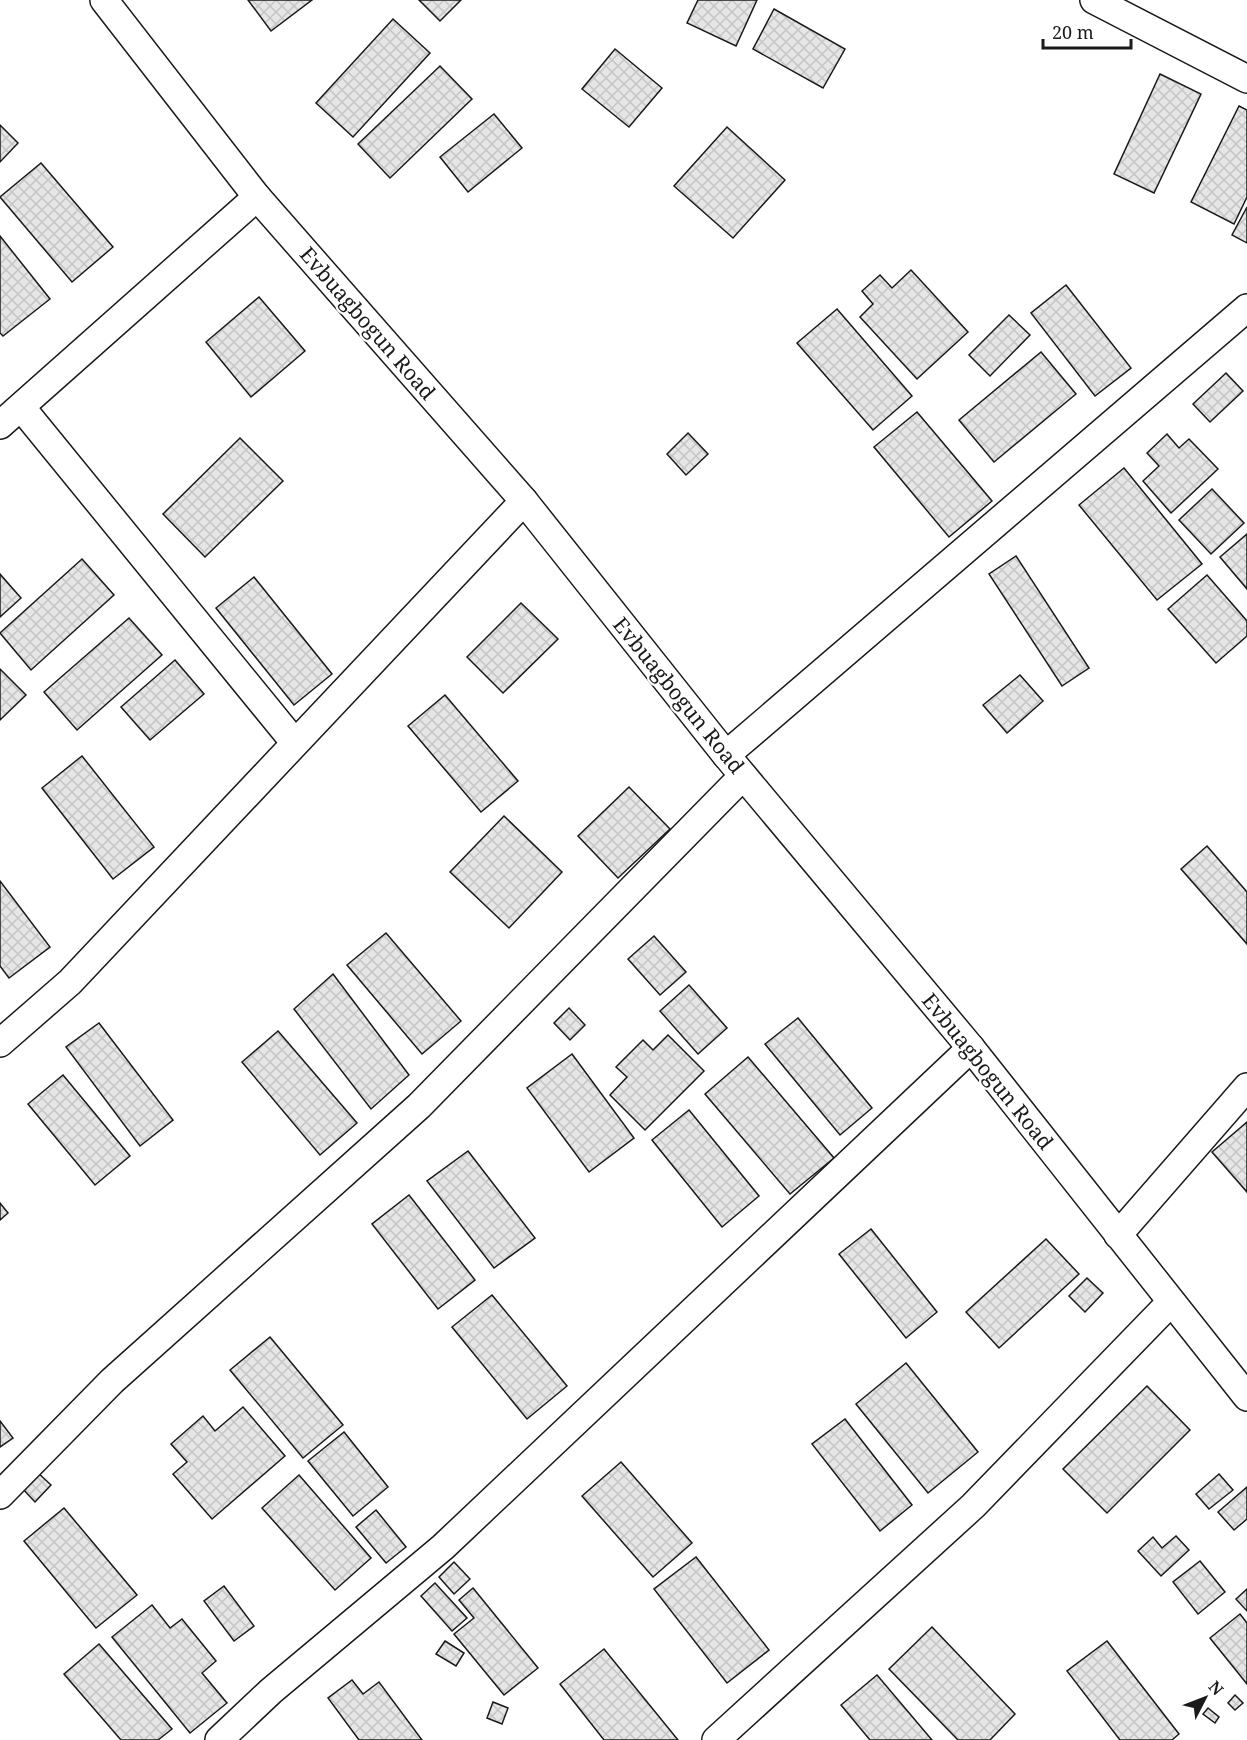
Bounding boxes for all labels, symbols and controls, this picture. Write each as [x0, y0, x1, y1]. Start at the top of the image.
scale bar [1043, 12, 1132, 50]
text: 20 m [1052, 20, 1094, 44]
street label: Evbuagbogun Road [294, 241, 442, 405]
street label: Evbuagbogun Road [607, 611, 751, 779]
street label: Evbuagbogun Road [916, 987, 1060, 1155]
north arrow [1175, 1668, 1235, 1728]
text: N [1204, 1676, 1229, 1700]

